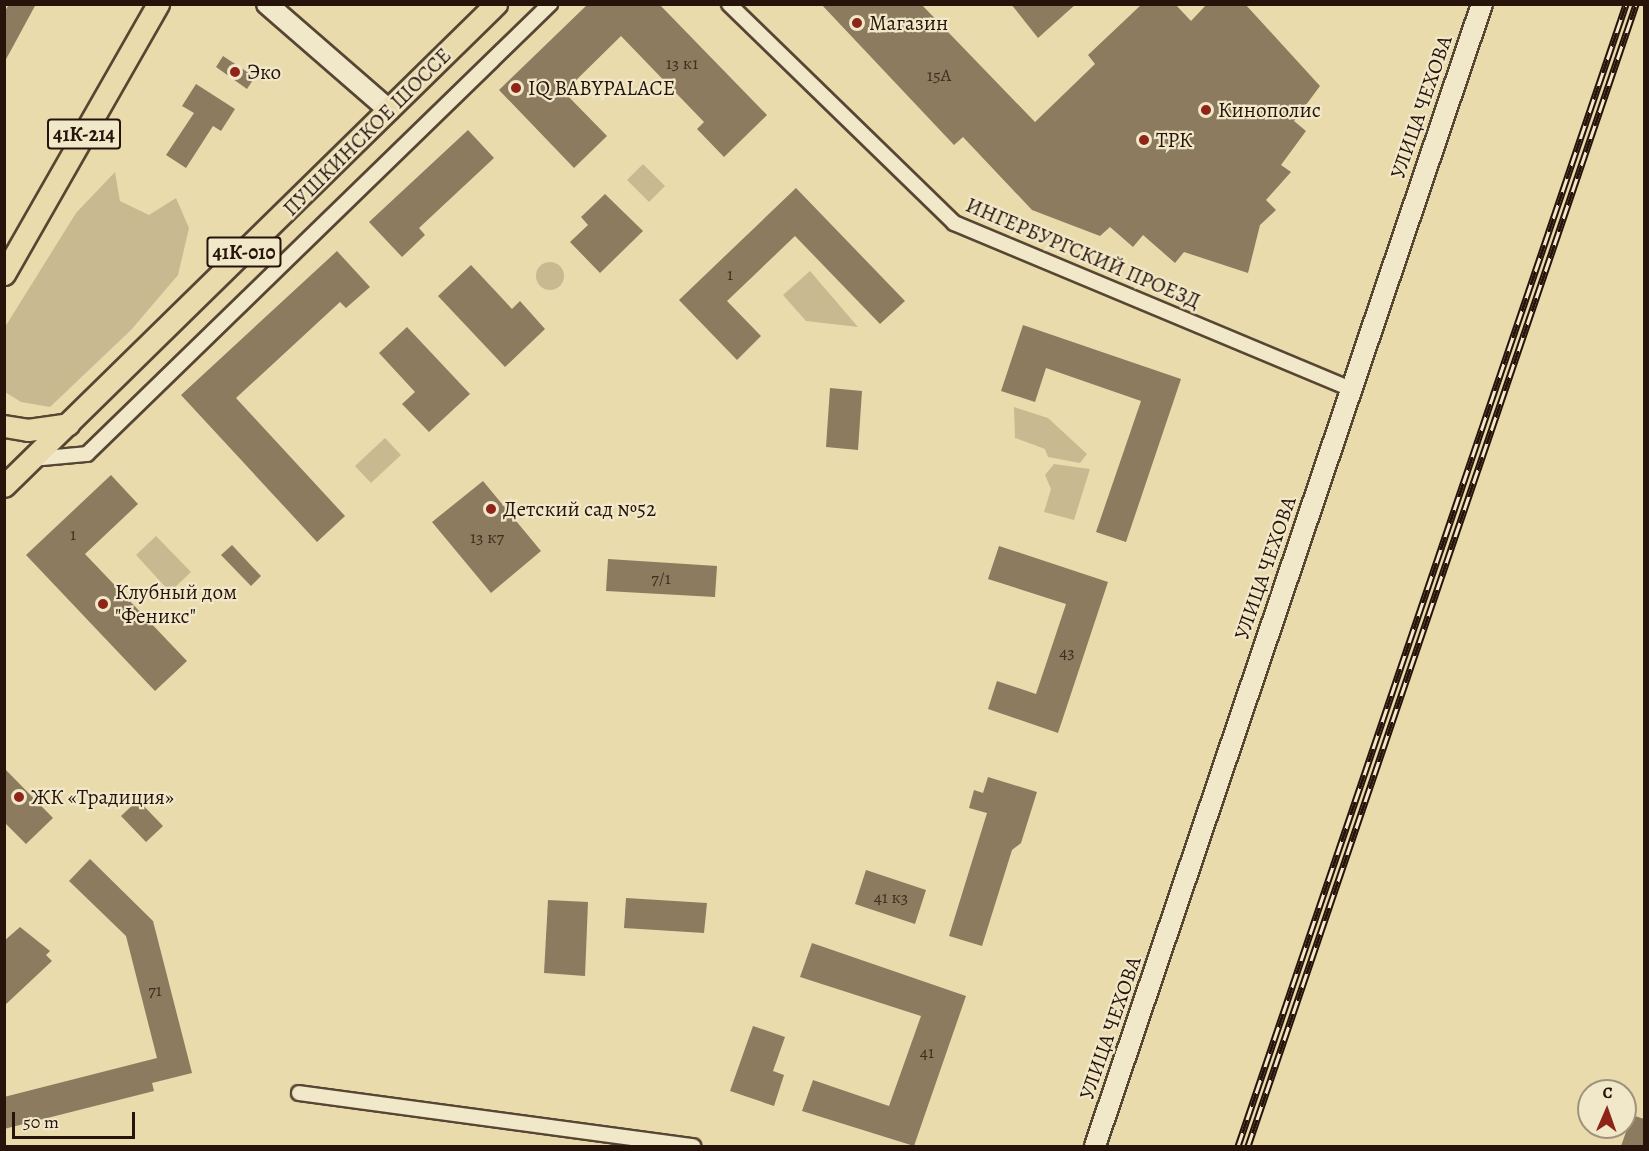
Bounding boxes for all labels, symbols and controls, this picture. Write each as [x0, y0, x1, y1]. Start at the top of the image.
place label: Магазин [869, 10, 948, 36]
marker: Магазин [850, 16, 864, 30]
street label: УЛИЦА ЧЕХОВА [1385, 32, 1457, 182]
street label: ПУШКИНСКОЕ ШОССЕ [278, 43, 456, 221]
house number: 13 к1 [666, 52, 698, 74]
place label: Эко [247, 59, 281, 85]
house number: 15А [927, 64, 951, 86]
marker: Эко [228, 65, 242, 79]
place label: IQ BABYPALACE [528, 75, 675, 101]
marker: IQ BABYPALACE [509, 81, 523, 95]
place label: Кинополис [1218, 97, 1321, 123]
marker: Кинополис [1199, 103, 1213, 117]
road number: 41К-214 [46, 117, 122, 151]
place label: ТРК [1156, 127, 1192, 153]
marker: ТРК [1137, 133, 1151, 147]
street label: ИНГЕРБУРГСКИЙ ПРОЕЗД [962, 192, 1204, 314]
road number: 41К-010 [205, 235, 283, 269]
house number: 1 [727, 263, 733, 285]
street label: УЛИЦА ЧЕХОВА [1229, 493, 1301, 643]
place label: Детский сад №52 [503, 496, 656, 522]
marker: Детский сад №52 [484, 502, 498, 516]
house number: 1 [70, 523, 76, 545]
house number: 13 к7 [470, 526, 504, 548]
house number: 7/1 [651, 567, 671, 589]
place label: Клубный дом "Феникс" [115, 579, 237, 629]
marker: Клубный дом "Феникс" [96, 597, 110, 611]
house number: 43 [1059, 641, 1075, 663]
place label: ЖК «Традиция» [31, 784, 174, 810]
marker: ЖК «Традиция» [12, 790, 26, 804]
house number: 41 к3 [874, 886, 908, 908]
street label: УЛИЦА ЧЕХОВА [1074, 953, 1146, 1103]
house number: 71 [148, 979, 162, 1001]
house number: 41 [920, 1041, 934, 1063]
north arrow [1577, 1079, 1637, 1139]
text: С [1602, 1082, 1613, 1104]
scale bar [15, 1100, 138, 1138]
text: 50 m [23, 1110, 59, 1134]

